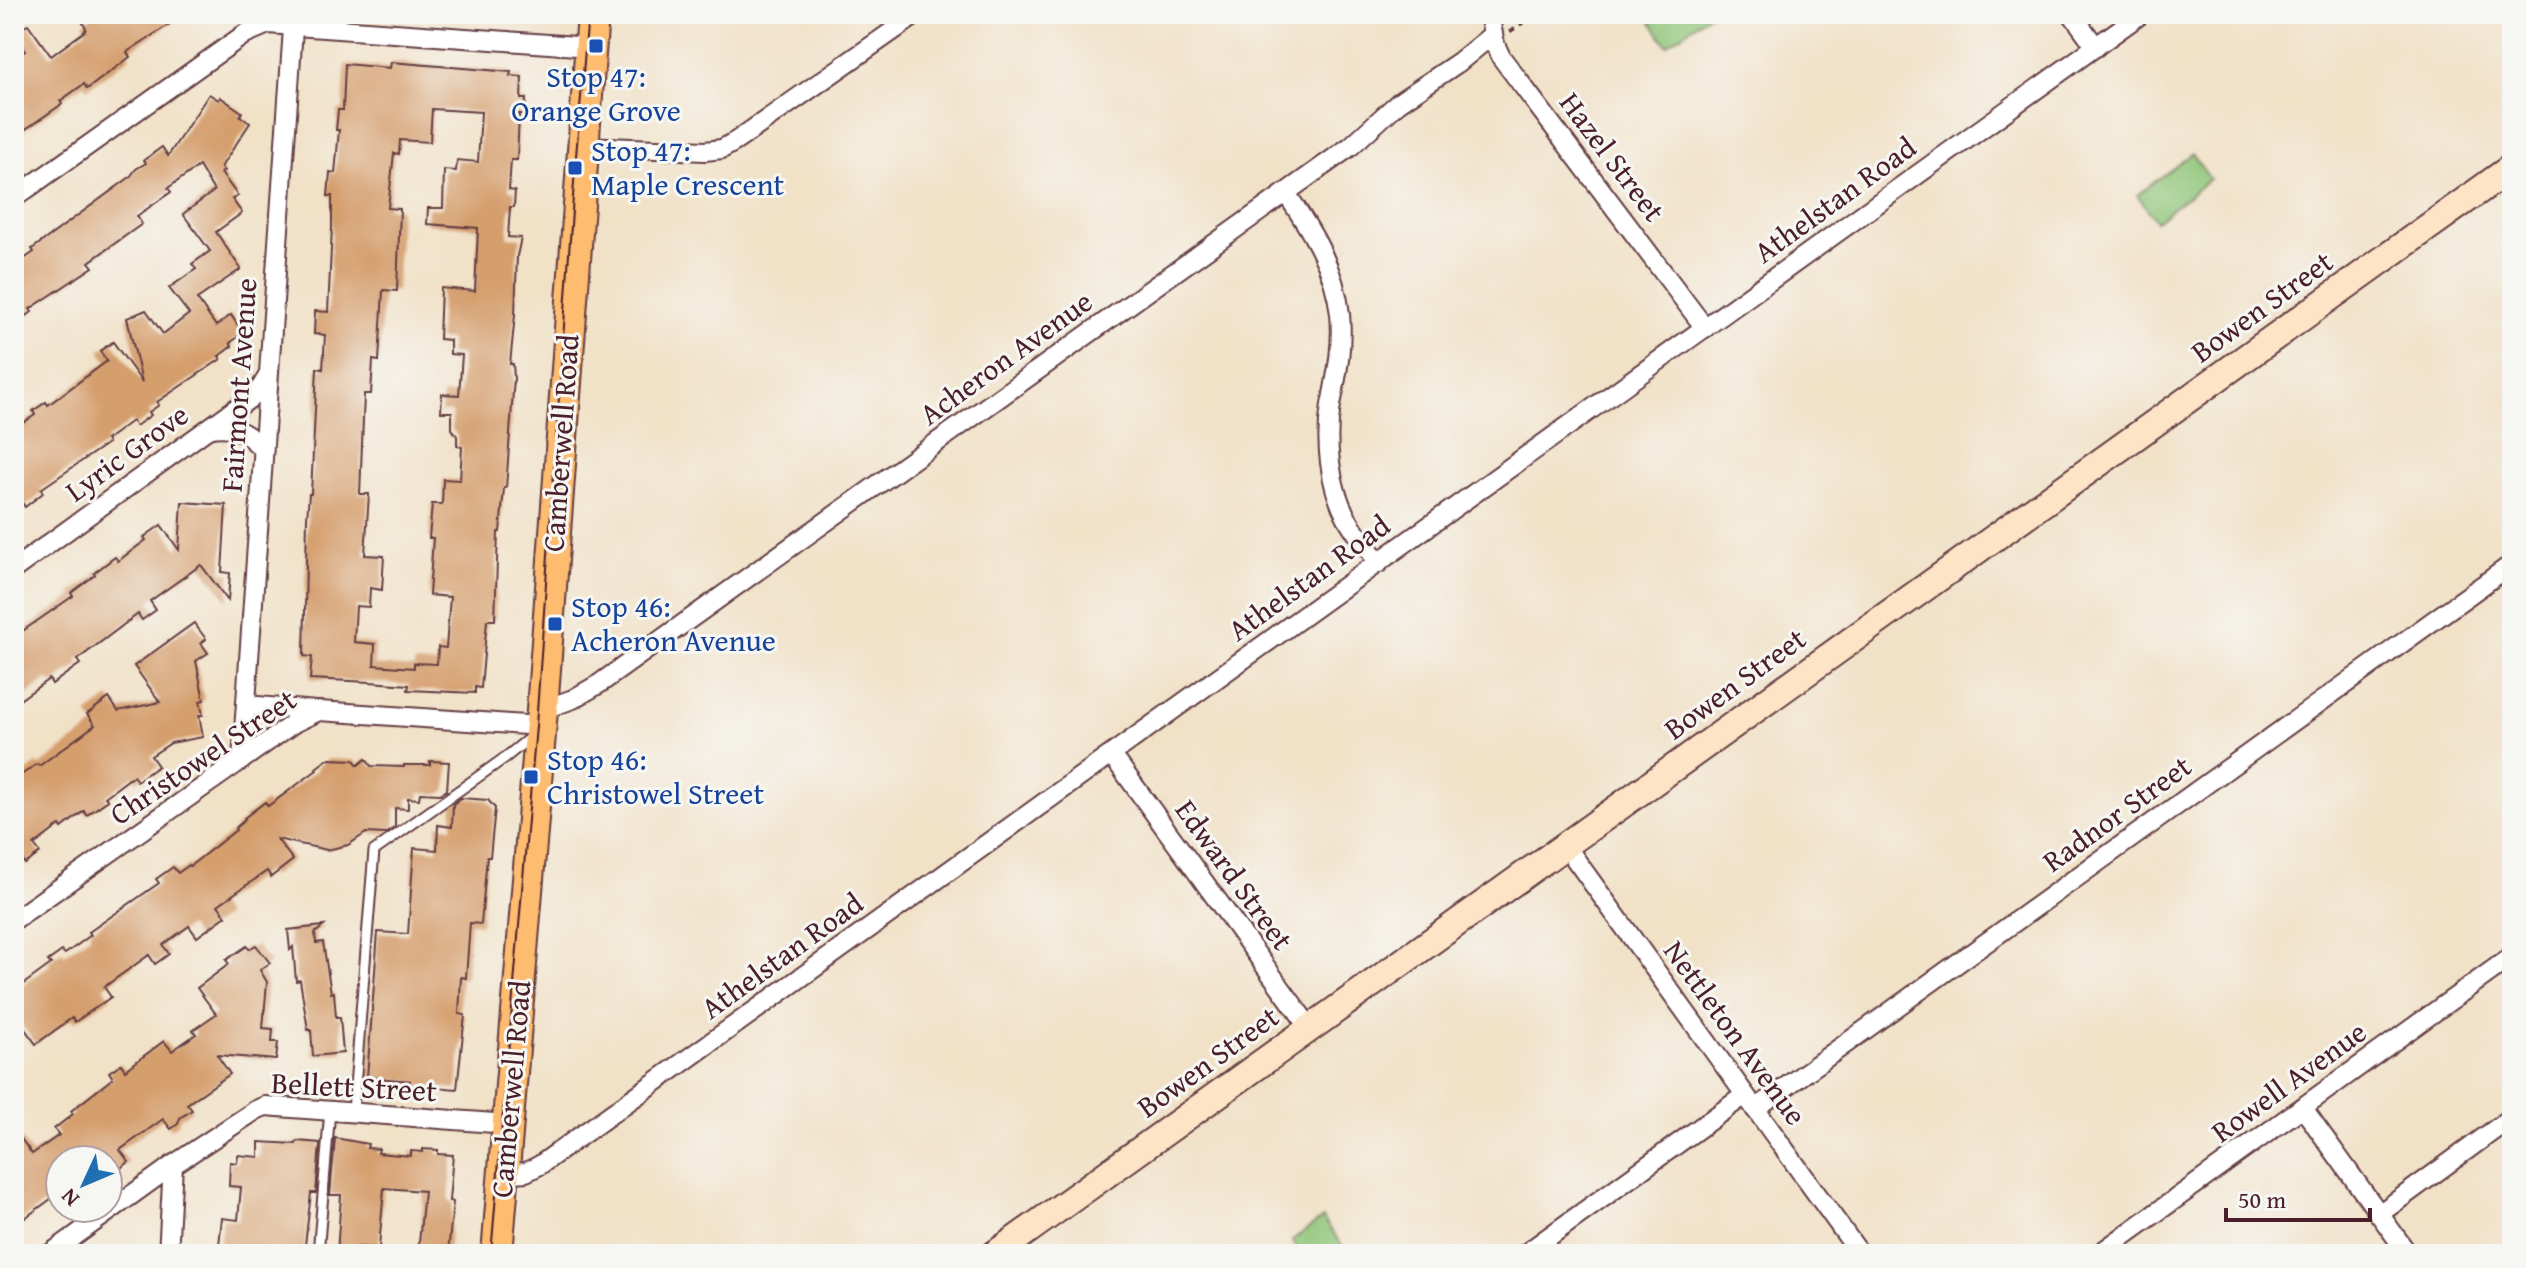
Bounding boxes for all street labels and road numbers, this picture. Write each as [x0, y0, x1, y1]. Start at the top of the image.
street label: Hazel Street [1549, 82, 1676, 231]
street label: Athelstan Road [1744, 125, 1925, 273]
street label: Bowen Street [2181, 239, 2342, 373]
street label: Fairmont Avenue [209, 276, 267, 493]
street label: Acheron Avenue [910, 279, 1101, 435]
street label: Camberwell Road [530, 333, 590, 553]
street label: Lyric Grove [56, 392, 197, 512]
street label: Athelstan Road [1218, 503, 1399, 651]
street label: Bowen Street [1654, 616, 1815, 750]
street label: Christowel Street [100, 677, 305, 835]
street label: Radnor Street [2033, 744, 2200, 882]
street label: Edward Street [1165, 790, 1305, 959]
street label: Athelstan Road [691, 881, 872, 1029]
street label: Nettleton Avenue [1654, 931, 1818, 1134]
street label: Camberwell Road [479, 978, 541, 1199]
street label: Bowen Street [1127, 994, 1288, 1128]
street label: Rowell Avenue [2202, 1010, 2375, 1153]
street label: Bellett Street [270, 1060, 438, 1112]

